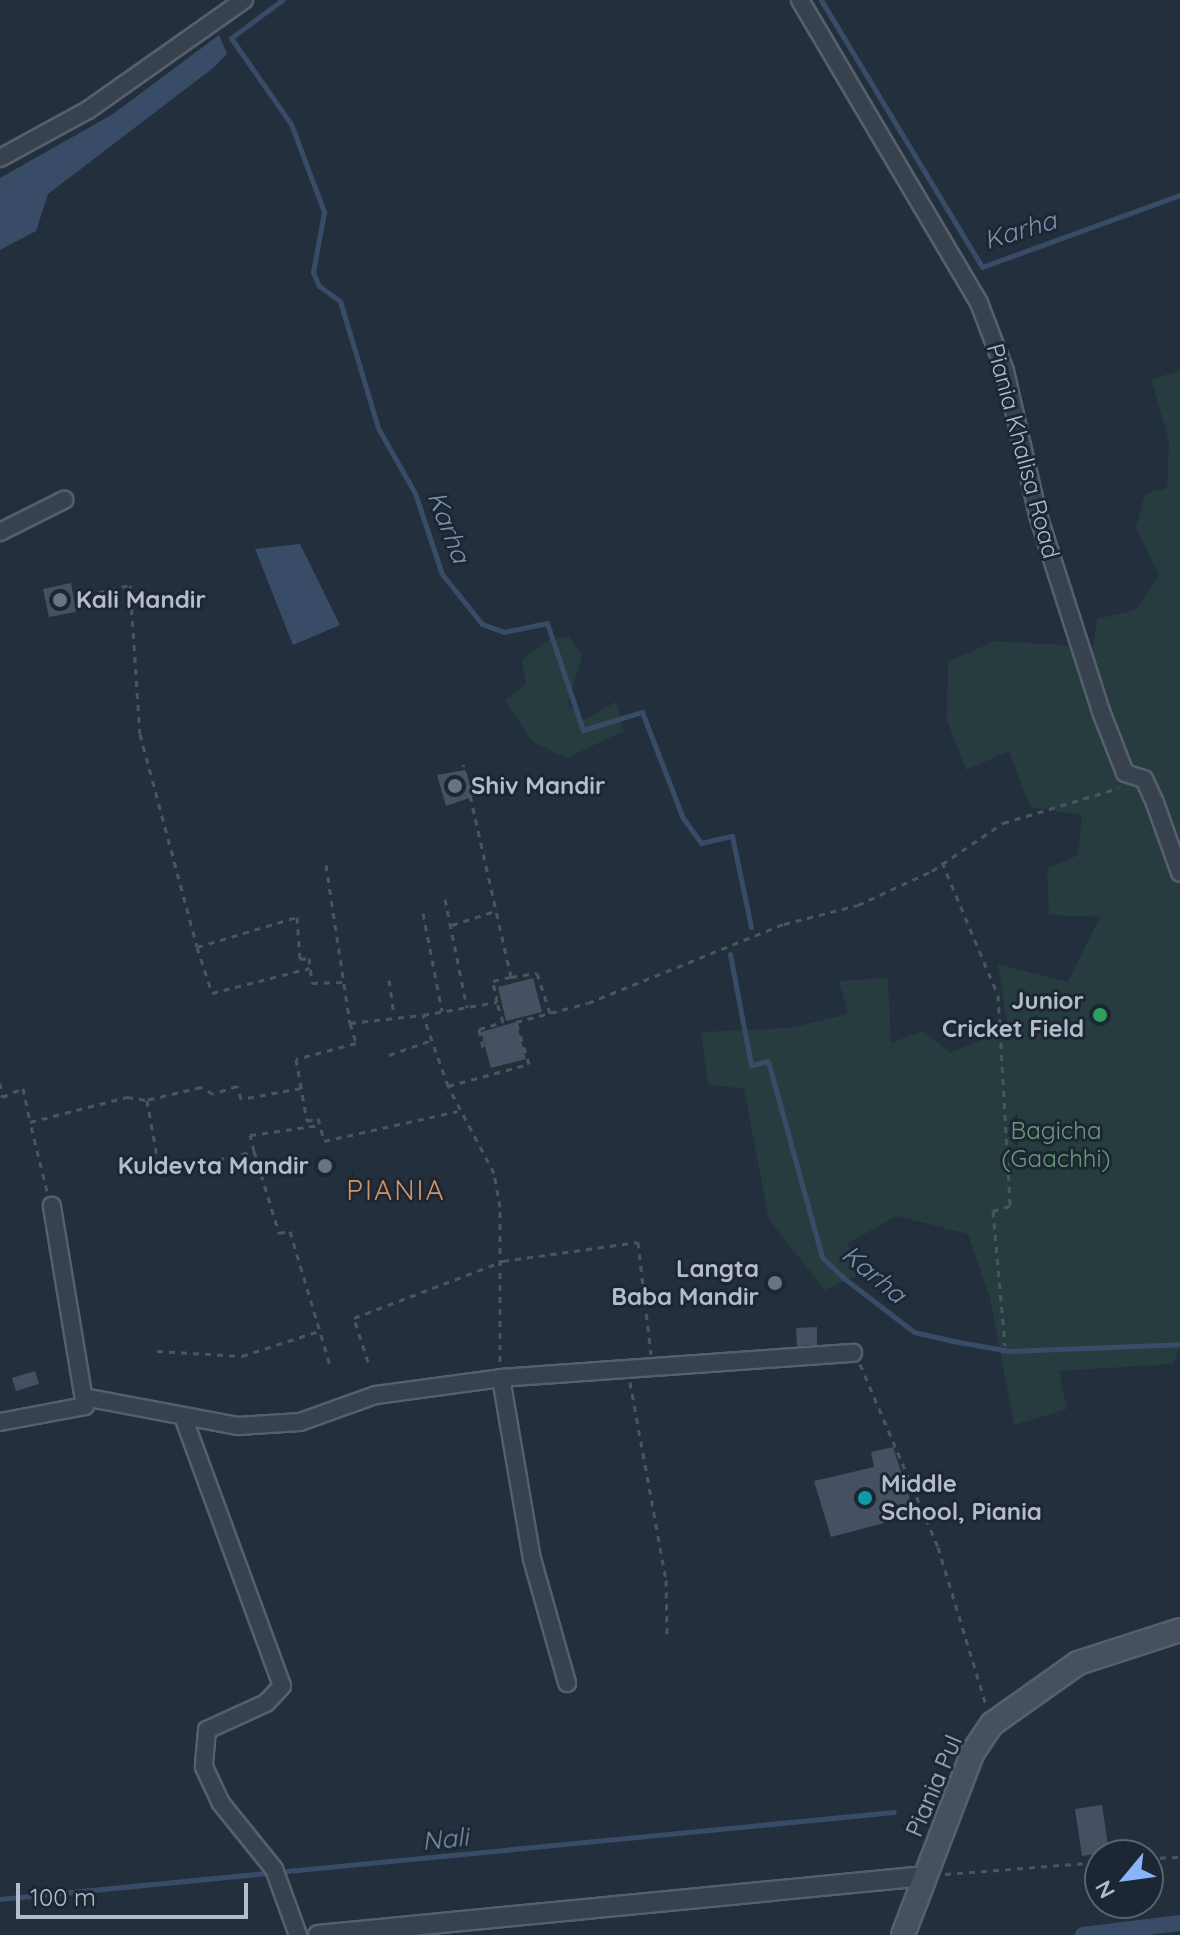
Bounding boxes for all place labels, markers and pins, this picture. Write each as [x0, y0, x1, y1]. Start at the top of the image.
place label: Kali Mandir [76, 586, 206, 614]
marker: Kali Mandir [51, 591, 69, 609]
place label: Shiv Mandir [471, 772, 605, 800]
marker: Shiv Mandir [446, 777, 464, 795]
place label: Junior Cricket Field [942, 987, 1084, 1043]
marker: Junior Cricket Field [1091, 1006, 1109, 1024]
place label: Kuldevta Mandir [118, 1152, 309, 1180]
marker: Kuldevta Mandir [316, 1157, 334, 1175]
place label: Langta Baba Mandir [611, 1255, 759, 1311]
marker: Langta Baba Mandir [766, 1274, 784, 1292]
place label: Middle School, Piania [881, 1470, 1042, 1526]
marker: Middle School, Piania [856, 1489, 874, 1507]

